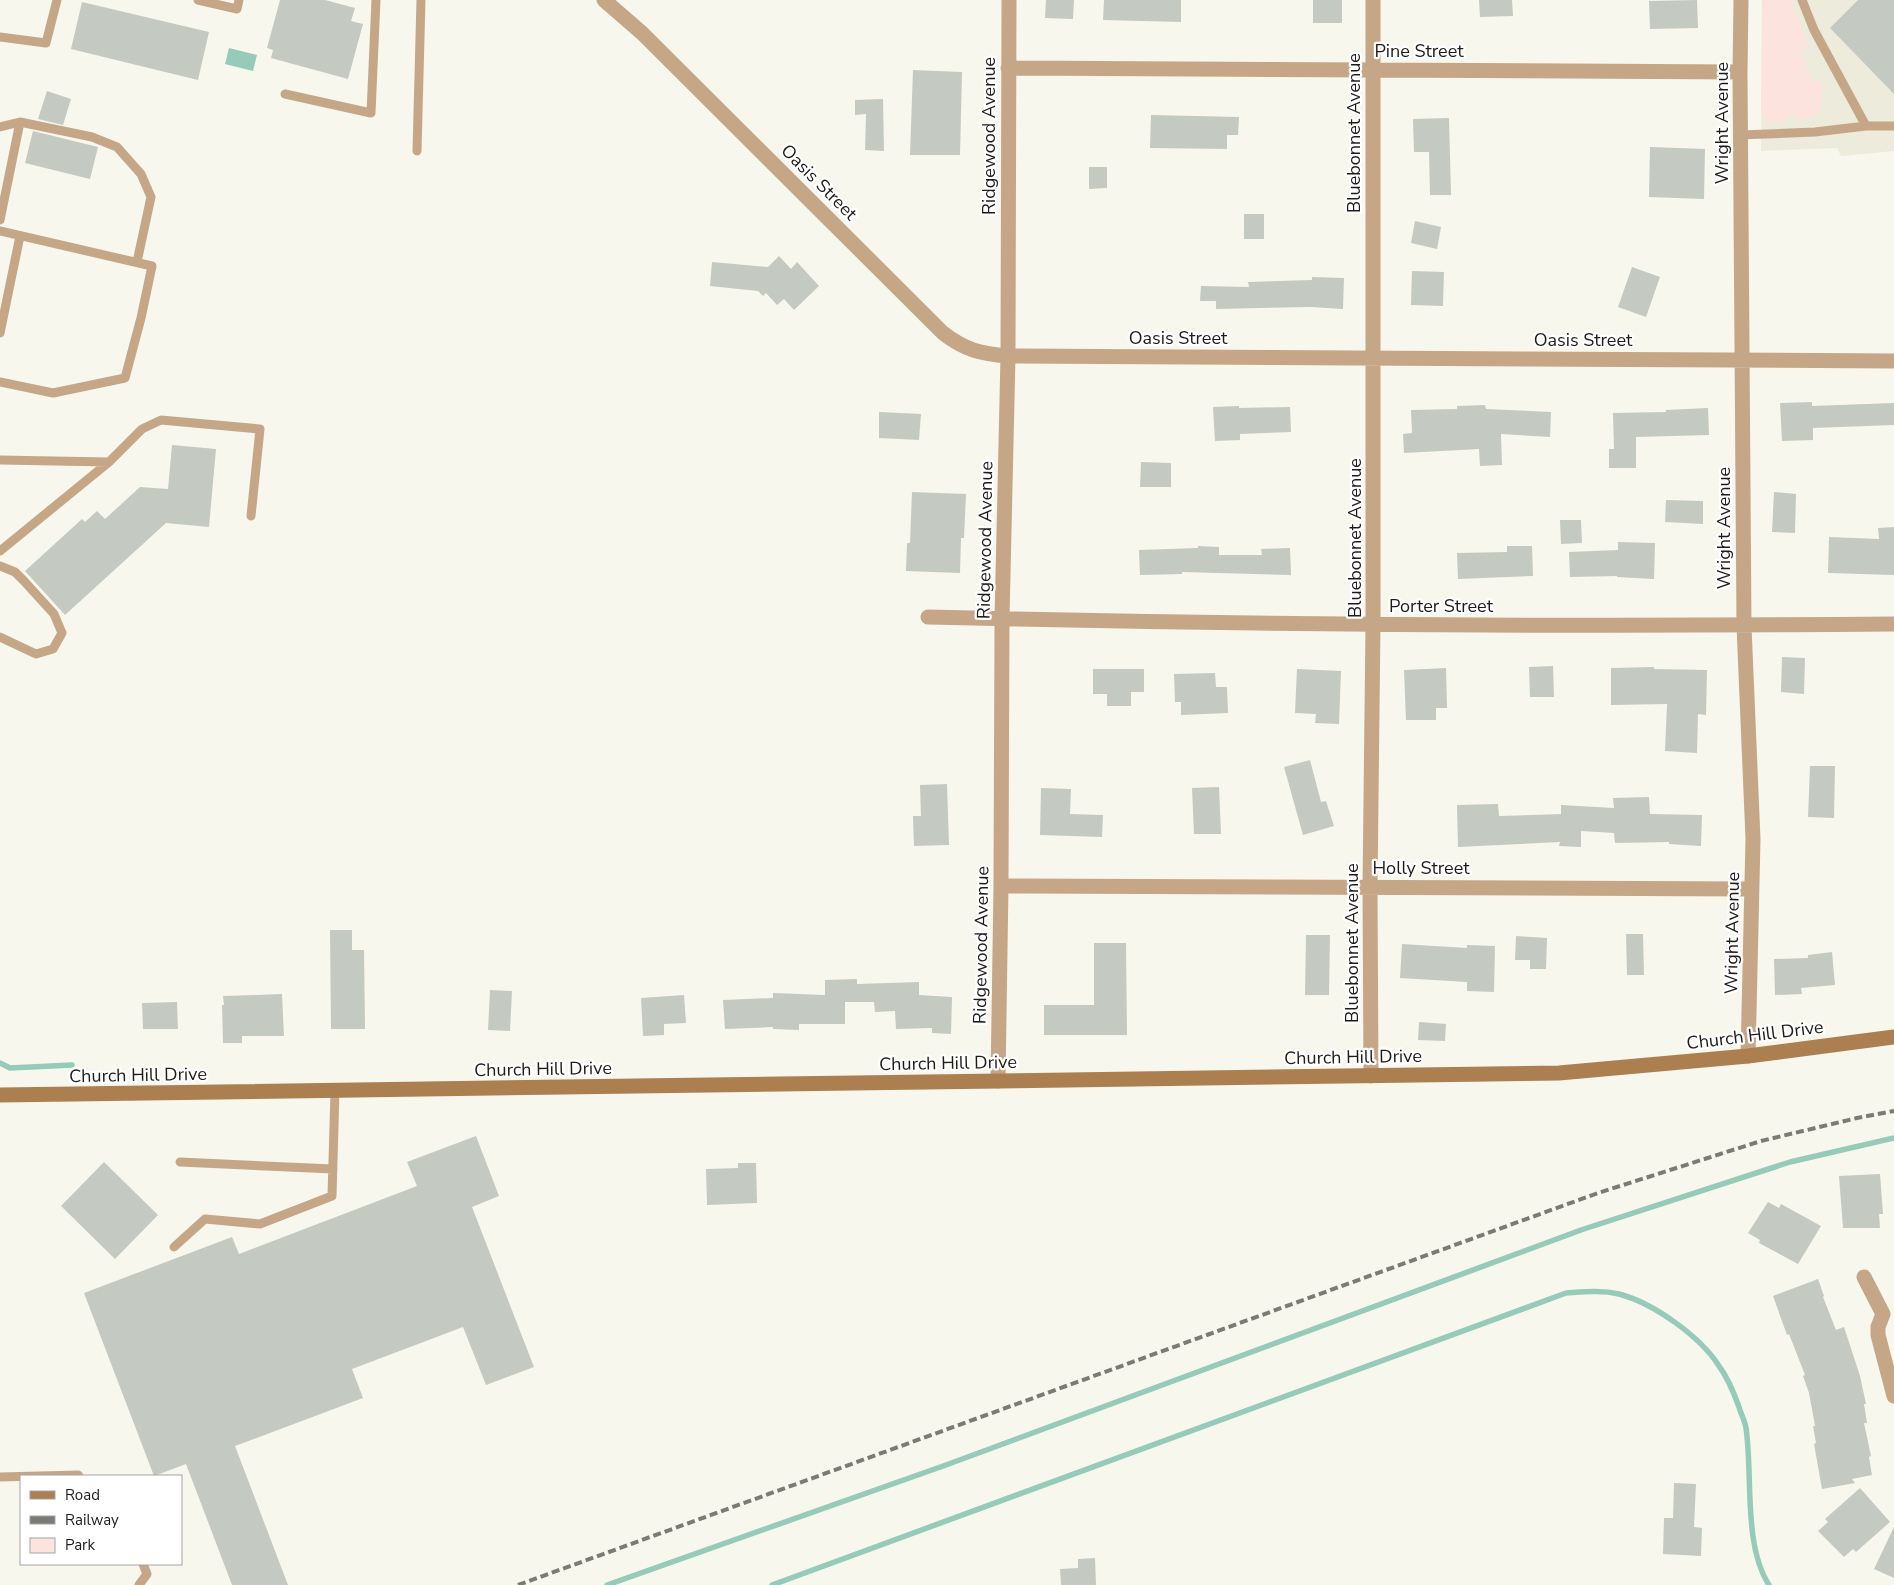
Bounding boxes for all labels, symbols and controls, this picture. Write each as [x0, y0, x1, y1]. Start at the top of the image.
street label: Pine Street [1374, 39, 1464, 63]
street label: Bluebonnet Avenue [1342, 53, 1366, 213]
street label: Ridgewood Avenue [977, 57, 1001, 215]
street label: Wright Avenue [1710, 62, 1734, 184]
street label: Oasis Street [776, 139, 863, 226]
street label: Oasis Street [1129, 326, 1228, 350]
street label: Oasis Street [1534, 328, 1633, 352]
street label: Bluebonnet Avenue [1343, 458, 1367, 618]
street label: Ridgewood Avenue [972, 461, 998, 619]
street label: Wright Avenue [1712, 467, 1736, 589]
street label: Porter Street [1389, 594, 1494, 618]
street label: Holly Street [1372, 856, 1470, 880]
street label: Bluebonnet Avenue [1340, 863, 1364, 1023]
street label: Ridgewood Avenue [968, 866, 994, 1024]
street label: Wright Avenue [1719, 872, 1745, 994]
street label: Church Hill Drive [1685, 1015, 1825, 1055]
street label: Church Hill Drive [1284, 1044, 1422, 1070]
street label: Church Hill Drive [879, 1050, 1017, 1076]
street label: Church Hill Drive [474, 1056, 612, 1082]
street label: Church Hill Drive [69, 1062, 207, 1088]
legend [20, 1475, 182, 1565]
text: Road [65, 1485, 100, 1505]
text: Railway [65, 1510, 119, 1530]
text: Park [65, 1535, 95, 1555]

